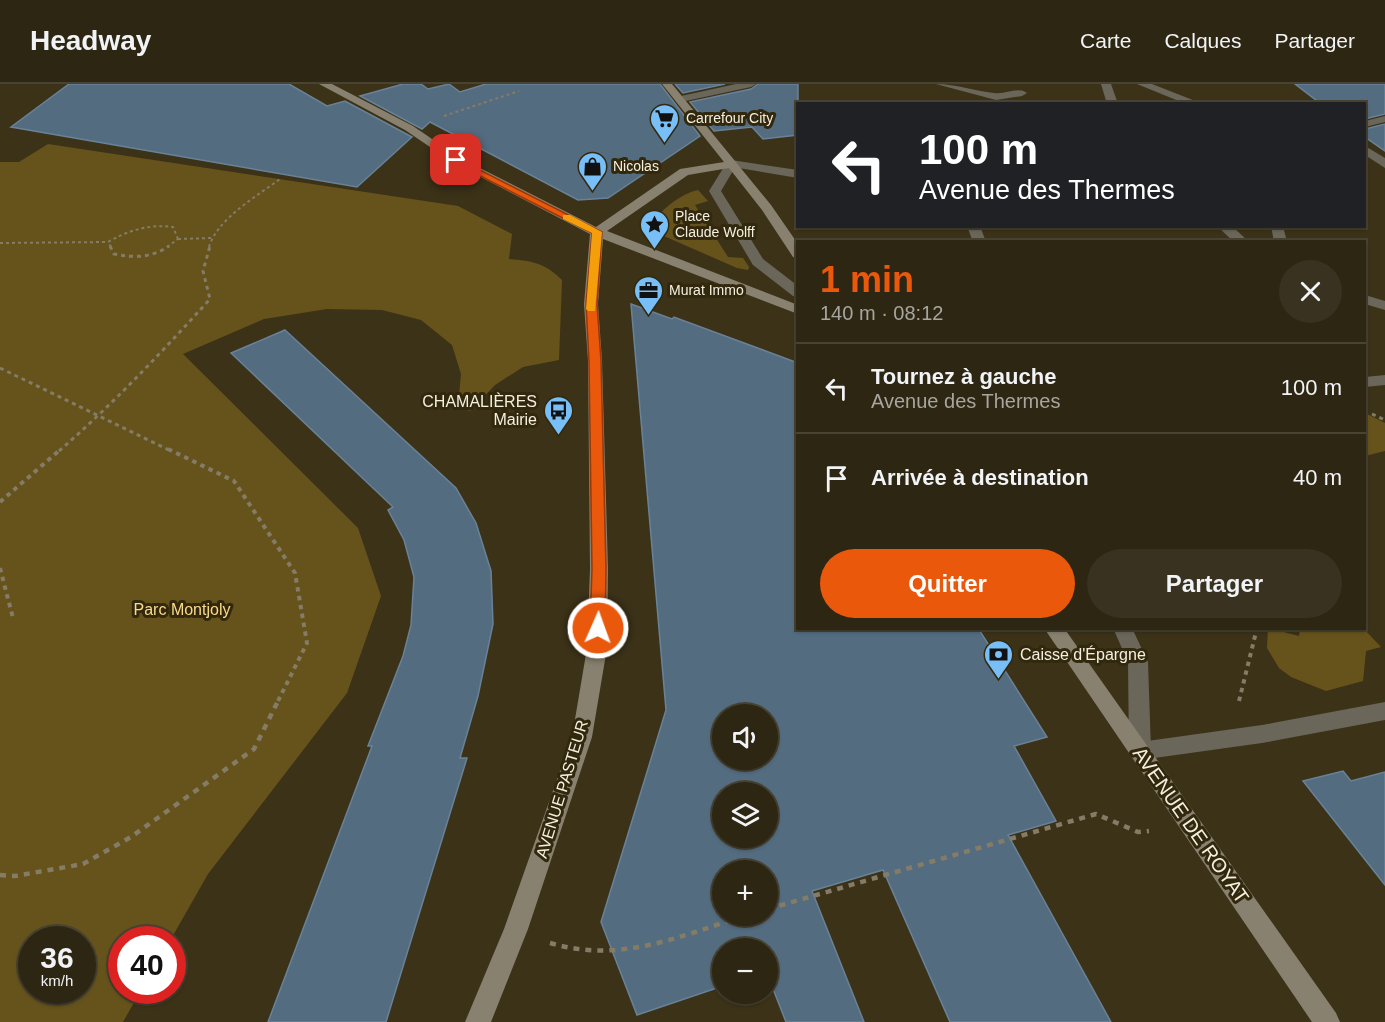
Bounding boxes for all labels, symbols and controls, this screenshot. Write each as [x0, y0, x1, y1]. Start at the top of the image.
text: Headway [30, 25, 151, 56]
text: Carte [1080, 29, 1131, 52]
text: Calques [1164, 29, 1241, 52]
text: Partager [1274, 29, 1355, 52]
supermarket icon: Carrefour City [649, 102, 681, 144]
place label: Carrefour City [686, 110, 773, 126]
icon: left [820, 126, 898, 204]
text: 100 m [919, 126, 1038, 173]
pin [430, 134, 481, 185]
icon: arrive [439, 143, 472, 176]
shop icon: Nicolas [576, 150, 608, 192]
place label: Nicolas [613, 158, 659, 174]
text: Avenue des Thermes [919, 175, 1175, 205]
place icon: Place Claude Wolff [638, 208, 670, 250]
place label: Place Claude Wolff [675, 208, 755, 240]
text: 1 min [820, 259, 914, 300]
button: close [1279, 260, 1342, 323]
office icon: Murat Immo [632, 274, 664, 316]
place label: Murat Immo [669, 282, 744, 298]
text: 140 m · 08:12 [820, 302, 943, 324]
text: Tournez à gauche [871, 364, 1056, 389]
icon: left [820, 372, 853, 405]
text: 100 m [1281, 375, 1342, 400]
text: Avenue des Thermes [871, 390, 1060, 412]
place label: CHAMALIÈRES Mairie [422, 392, 537, 428]
bus stop icon: CHAMALIÈRES Mairie [542, 394, 574, 436]
icon: arrive [820, 462, 853, 495]
text: Arrivée à destination [871, 465, 1089, 490]
text: 40 m [1293, 465, 1342, 490]
button: Quitter [820, 549, 1075, 618]
button: Partager [1087, 549, 1342, 618]
position arrow [566, 596, 630, 660]
park label: Parc Montjoly [134, 601, 230, 618]
bank icon: Caisse d'Épargne [983, 638, 1015, 680]
place label: Caisse d'Épargne [1020, 645, 1146, 663]
map controls [712, 704, 778, 1004]
button: sound [712, 704, 778, 770]
street label: AVENUE PASTEUR [533, 718, 591, 860]
street label: AVENUE DE ROYAT [1129, 743, 1253, 907]
button: layers [712, 782, 778, 848]
button: + [712, 860, 778, 926]
speed limit sign: 40 [108, 926, 186, 1004]
button: − [712, 938, 778, 1004]
text: 36 [40, 941, 74, 974]
text: km/h [41, 972, 73, 989]

